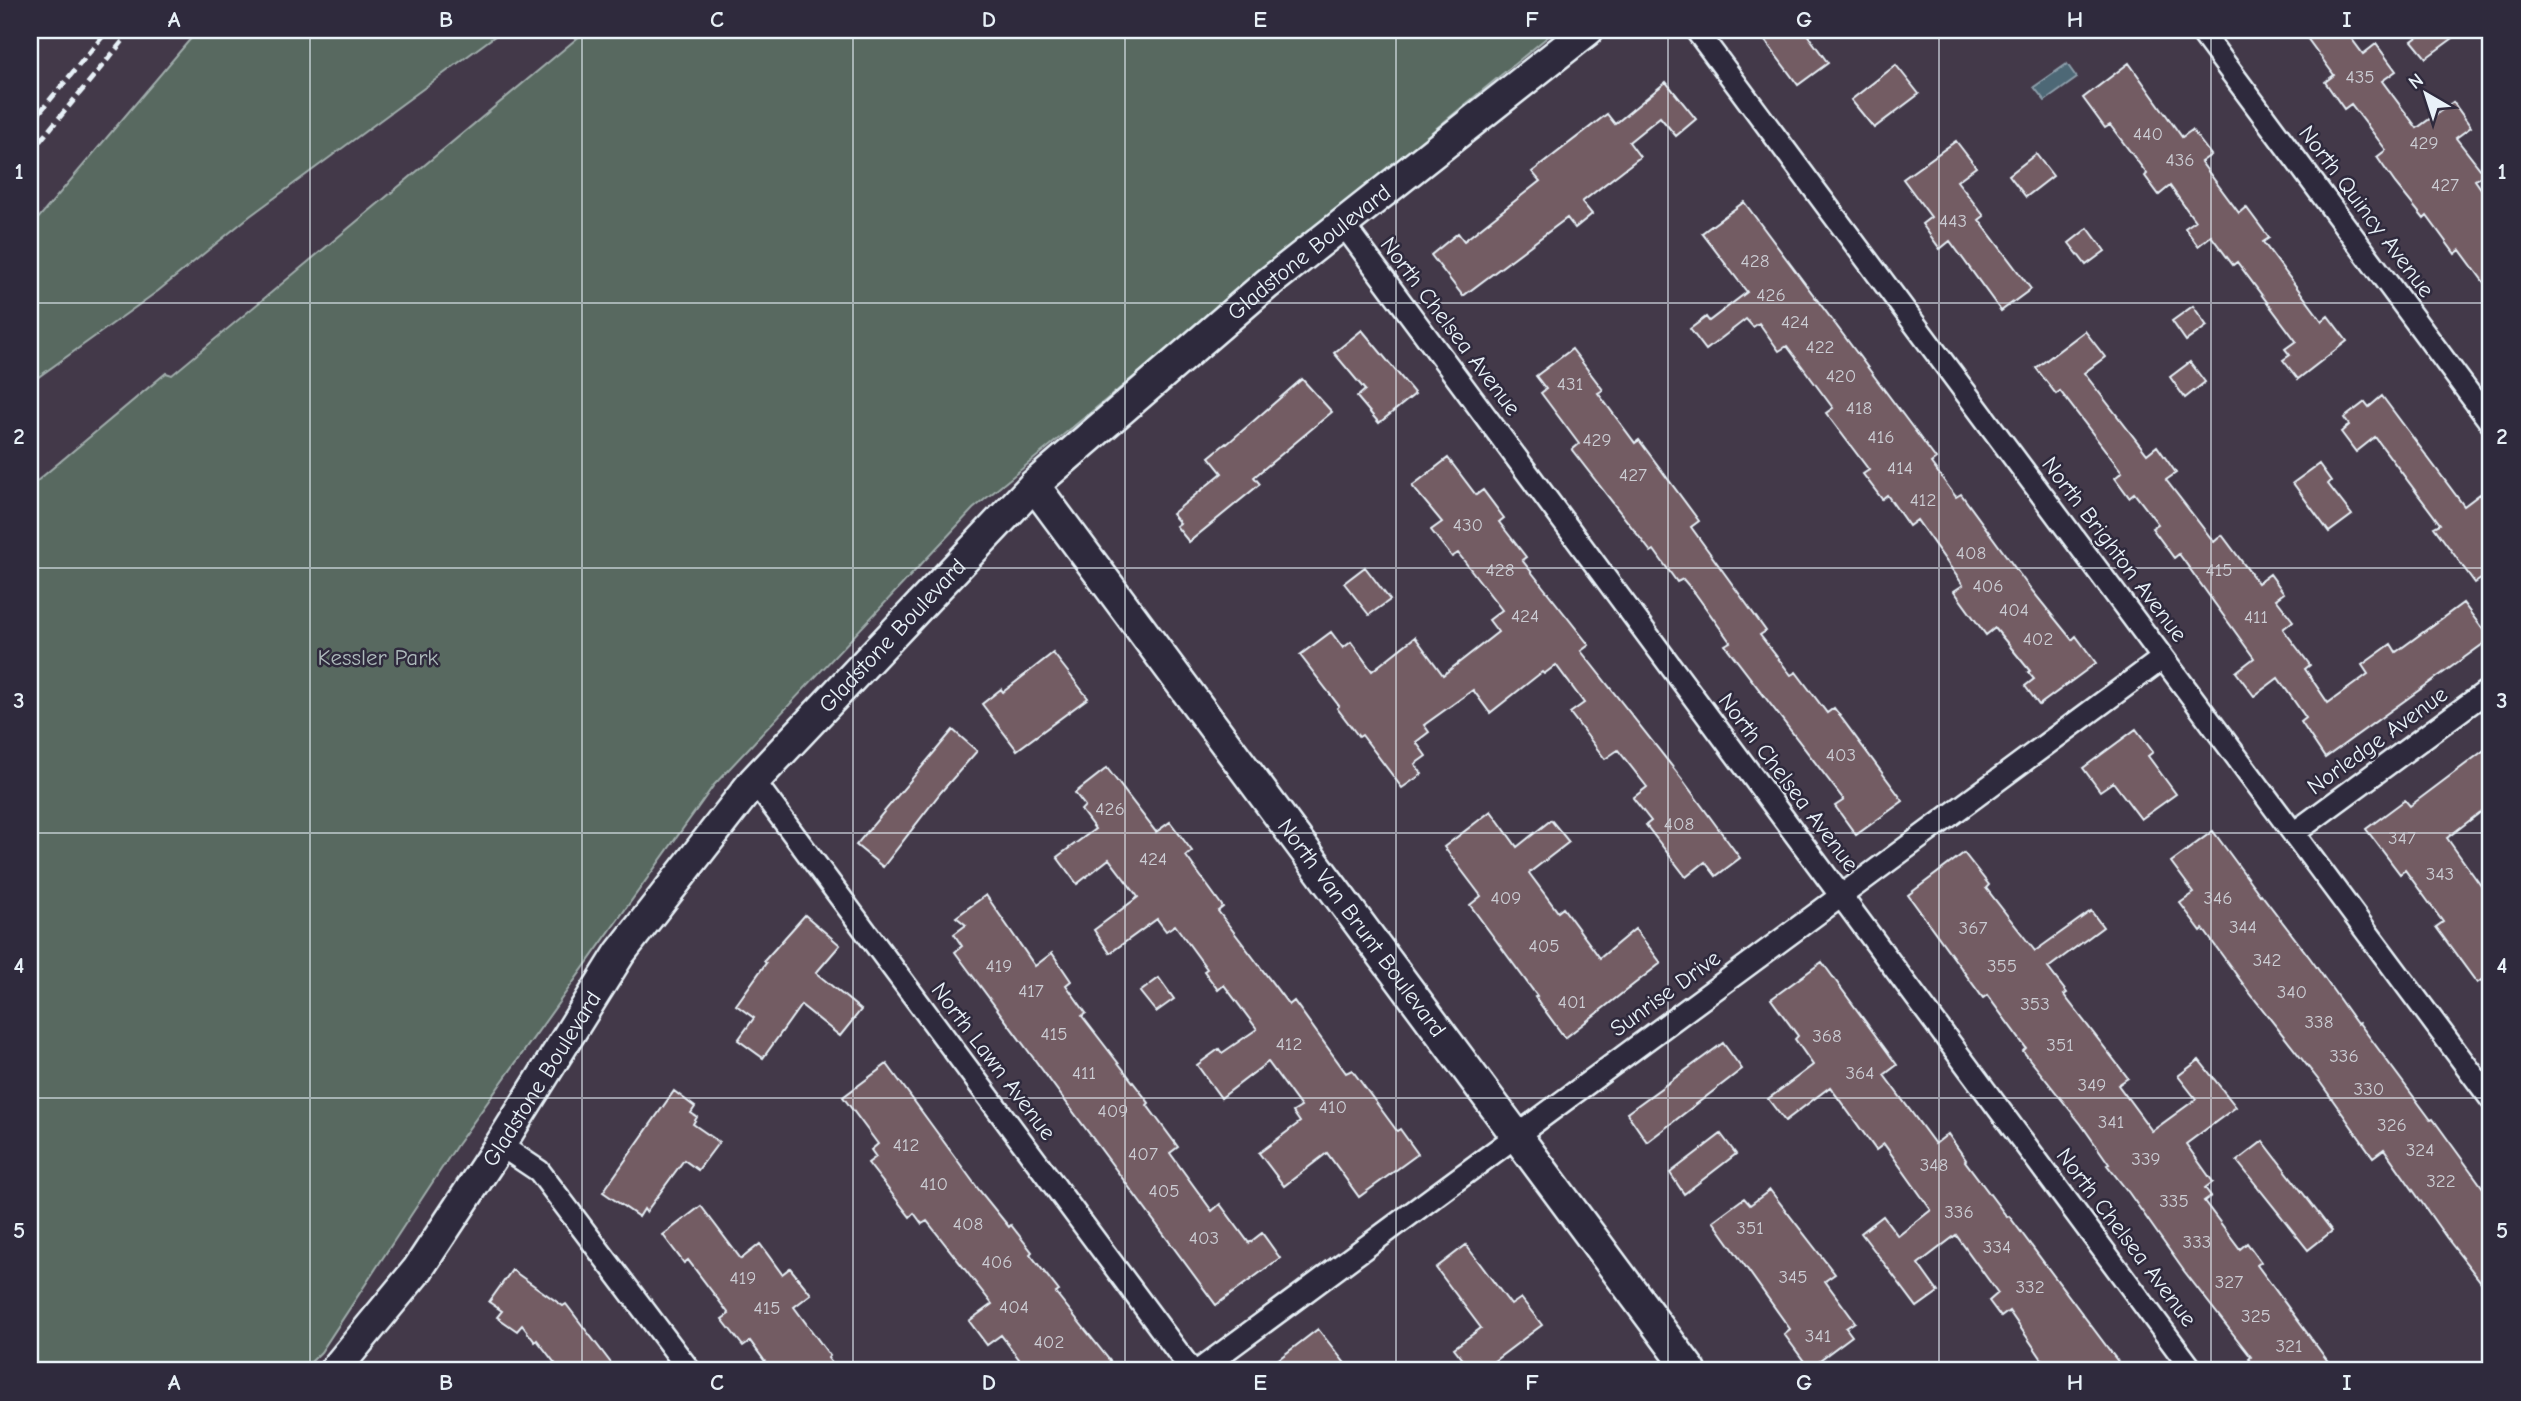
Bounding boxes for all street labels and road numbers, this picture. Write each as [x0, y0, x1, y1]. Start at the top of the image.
street label: North Quincy Avenue [2293, 120, 2440, 303]
street label: Gladstone Boulevard [1222, 179, 1396, 326]
street label: North Chelsea Avenue [1375, 232, 1527, 421]
street label: North Brighton Avenue [2036, 451, 2193, 647]
street label: Gladstone Boulevard [813, 553, 971, 718]
street label: Norledge Avenue [2302, 681, 2453, 800]
street label: North Chelsea Avenue [1713, 688, 1865, 877]
street label: North Van Brunt Boulevard [1272, 813, 1452, 1042]
street label: Sunrise Drive [1605, 944, 1726, 1042]
street label: North Lawn Avenue [926, 977, 1062, 1145]
street label: Gladstone Boulevard [477, 986, 607, 1172]
street label: North Chelsea Avenue [2051, 1143, 2203, 1332]

